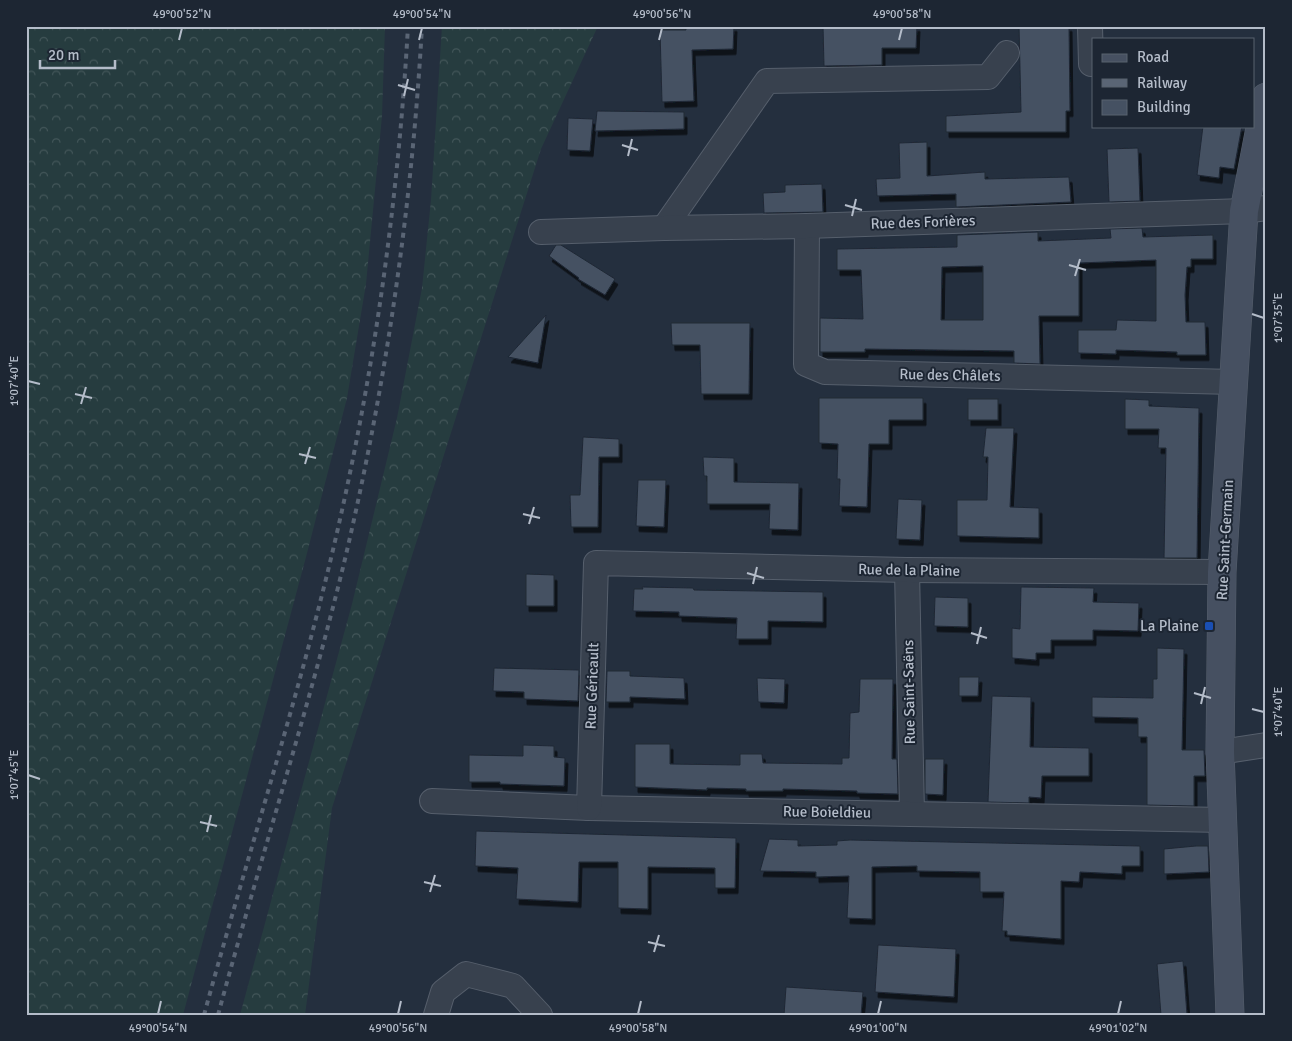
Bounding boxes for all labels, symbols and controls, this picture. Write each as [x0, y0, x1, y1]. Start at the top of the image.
text: 49°00'52"N [153, 7, 211, 22]
text: 49°00'54"N [393, 7, 451, 22]
text: 49°00'56"N [633, 7, 691, 22]
text: 49°00'58"N [873, 7, 931, 22]
scale bar [40, 38, 115, 70]
legend [1092, 38, 1254, 128]
text: 20 m [48, 46, 79, 64]
text: Road [1137, 48, 1169, 66]
text: Railway [1137, 74, 1187, 92]
text: Building [1137, 98, 1191, 116]
street label: Rue des Forières [870, 211, 976, 233]
text: 1°07'35"E [1271, 292, 1286, 343]
text: 1°07'40"E [7, 355, 22, 406]
street label: Rue des Châlets [899, 365, 1001, 385]
street label: Rue Saint-Germain [1213, 479, 1237, 601]
street label: Rue de la Plaine [858, 560, 960, 580]
place label: La Plaine [1140, 617, 1199, 635]
marker: La Plaine [1203, 620, 1215, 632]
street label: Rue Saint-Saëns [899, 639, 919, 744]
street label: Rue Géricault [581, 642, 603, 730]
text: 1°07'40"E [1271, 686, 1286, 737]
text: 1°07'45"E [7, 749, 22, 800]
street label: Rue Boieldieu [783, 802, 871, 822]
text: 49°00'54"N [129, 1021, 187, 1036]
text: 49°00'56"N [369, 1021, 427, 1036]
text: 49°00'58"N [609, 1021, 667, 1036]
text: 49°01'00"N [849, 1021, 907, 1036]
text: 49°01'02"N [1089, 1021, 1147, 1036]

